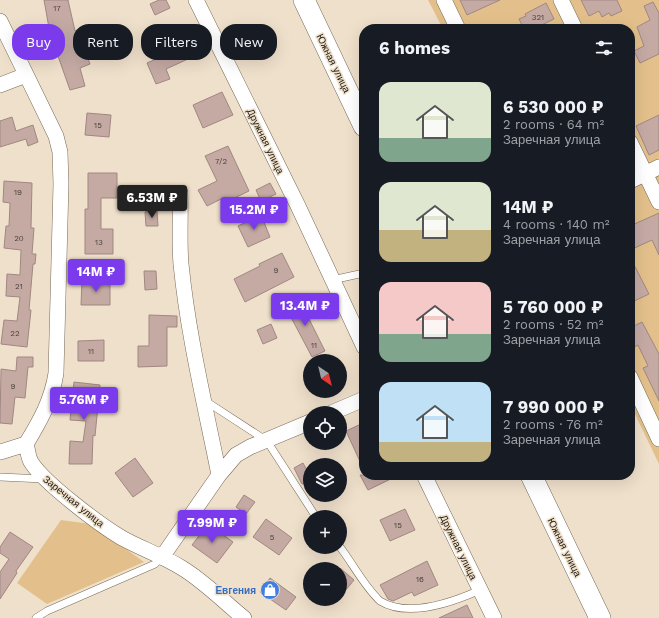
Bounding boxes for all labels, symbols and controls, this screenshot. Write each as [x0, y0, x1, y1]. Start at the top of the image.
house number: 17 [53, 4, 61, 13]
house number: 321 [532, 13, 544, 22]
chip: Buy [12, 24, 65, 60]
chip: Rent [73, 24, 133, 60]
chip: Filters [141, 24, 212, 60]
chip: New [220, 24, 277, 60]
street label: Южная улица [315, 32, 353, 95]
icon: filters [593, 37, 615, 59]
text: 6 homes [379, 38, 450, 58]
text: 6 530 000 ₽ [503, 97, 604, 117]
icon: home [411, 98, 459, 146]
street label: Дружная улица [245, 107, 286, 176]
text: 2 rooms · 64 m² [503, 117, 604, 132]
house number: 15 [94, 121, 102, 130]
text: Заречная улица [503, 132, 601, 147]
house number: 7/2 [215, 157, 227, 166]
pin: 6.53M ₽ [115, 185, 189, 219]
house number: 19 [14, 188, 22, 197]
text: 6.53M ₽ [126, 190, 178, 205]
pin: 15.2M ₽ [217, 197, 291, 231]
text: 14M ₽ [503, 197, 553, 217]
icon: home [411, 198, 459, 246]
text: 15.2M ₽ [229, 202, 279, 217]
text: 4 rooms · 140 m² [503, 217, 610, 232]
text: Заречная улица [503, 232, 601, 247]
house number: 20 [14, 234, 24, 243]
house number: 13 [95, 238, 103, 247]
pin: 14M ₽ [68, 259, 124, 293]
text: 14M ₽ [77, 264, 115, 279]
house number: 9 [274, 266, 279, 275]
house number: 21 [15, 282, 23, 291]
pin: 13.4M ₽ [268, 293, 342, 327]
text: 5 760 000 ₽ [503, 297, 603, 317]
text: 13.4M ₽ [280, 298, 330, 313]
icon: home [411, 298, 459, 346]
text: 2 rooms · 52 m² [503, 317, 603, 332]
house number: 22 [10, 329, 20, 338]
text: Заречная улица [503, 332, 601, 347]
house number: 11 [311, 341, 317, 350]
house number: 11 [88, 347, 94, 356]
north arrow [303, 354, 347, 398]
map controls [303, 354, 347, 606]
house number: 9 [11, 382, 16, 391]
pin: 5.76M ₽ [47, 387, 121, 421]
text: 5.76M ₽ [59, 392, 109, 407]
text: 7 990 000 ₽ [503, 397, 604, 417]
icon: home [411, 398, 459, 446]
button: locate [303, 406, 347, 450]
text: 2 rooms · 76 m² [503, 417, 603, 432]
text: Заречная улица [503, 432, 601, 447]
button: layers [303, 458, 347, 502]
street label: Заречная улица [41, 474, 107, 530]
pin: 7.99M ₽ [175, 510, 249, 544]
button: + [303, 510, 347, 554]
street label: Дружная улица [438, 513, 479, 582]
text: 7.99M ₽ [187, 515, 237, 530]
street label: Южная улица [546, 516, 584, 579]
house number: 15 [394, 521, 402, 530]
house number: 5 [270, 533, 275, 542]
button: − [303, 562, 347, 606]
house number: 16 [416, 575, 424, 584]
shop icon: Евгения [259, 579, 281, 601]
place label: Евгения [215, 585, 256, 596]

